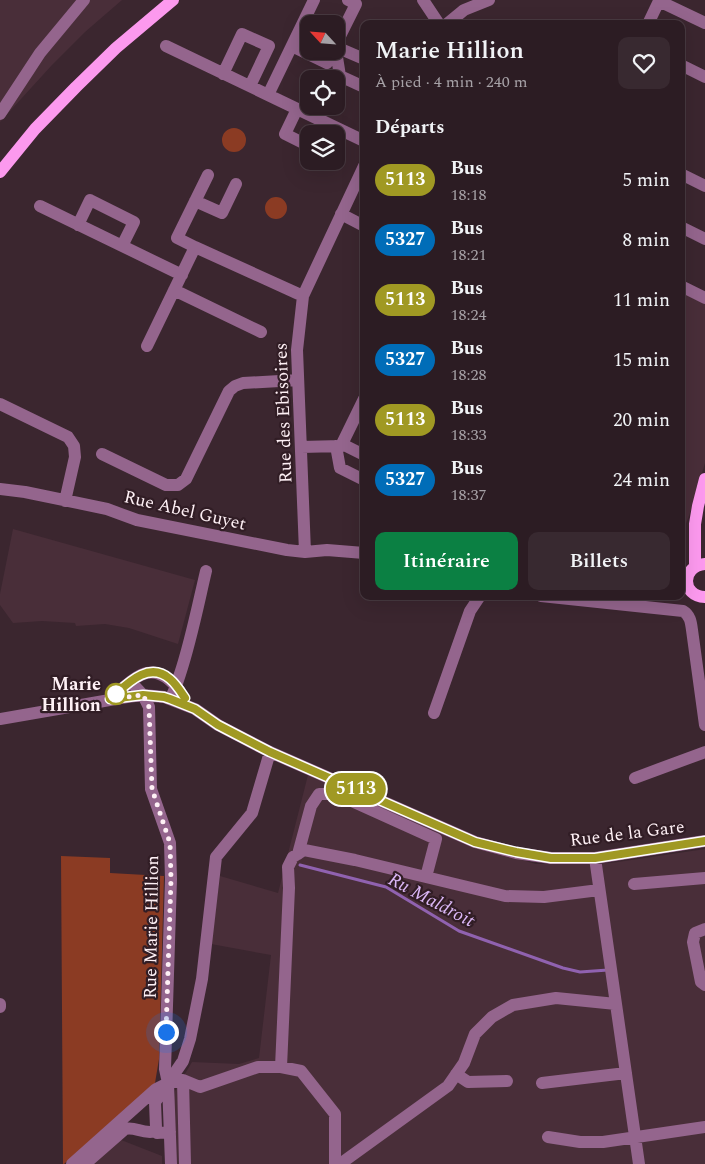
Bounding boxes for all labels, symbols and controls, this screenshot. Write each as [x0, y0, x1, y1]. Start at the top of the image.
north arrow [300, 15, 345, 60]
map controls [300, 15, 345, 170]
text: Marie Hillion [375, 33, 524, 69]
button: heart [618, 37, 670, 89]
button: locate [300, 70, 345, 115]
text: À pied · 4 min · 240 m [375, 70, 528, 94]
text: Départs [375, 113, 445, 142]
button: layers [300, 125, 345, 170]
text: Bus [450, 154, 483, 183]
text: 5113 [385, 166, 425, 193]
text: 5 min [622, 166, 670, 195]
text: 18:18 [450, 183, 486, 207]
text: Bus [450, 214, 483, 243]
text: 5327 [385, 226, 425, 253]
text: 8 min [622, 226, 670, 255]
text: 18:21 [450, 243, 486, 267]
text: Bus [450, 274, 483, 303]
text: 5113 [385, 286, 425, 313]
text: 11 min [613, 286, 670, 315]
text: 18:24 [450, 303, 486, 327]
text: Bus [450, 334, 483, 363]
street label: Rue des Ebisoires [268, 342, 299, 484]
text: 5327 [385, 346, 425, 373]
text: 15 min [613, 346, 670, 375]
text: 18:28 [450, 363, 486, 387]
text: Bus [450, 394, 483, 423]
text: 5113 [385, 406, 425, 433]
text: 20 min [613, 406, 670, 435]
text: 18:33 [450, 423, 486, 447]
text: Bus [450, 454, 483, 483]
text: 5327 [385, 466, 425, 493]
text: 24 min [613, 466, 670, 495]
street label: Rue Abel Guyet [121, 483, 249, 538]
text: 18:37 [450, 483, 486, 507]
button: Itinéraire [375, 532, 518, 590]
button: Billets [528, 532, 670, 590]
place label: Marie Hillion [41, 671, 101, 719]
marker: Marie Hillion [105, 683, 127, 705]
line badge: 5113 [321, 773, 391, 805]
text: 5113 [336, 775, 376, 802]
street label: Rue de la Gare [568, 813, 686, 854]
street label: Rue Marie Hillion [137, 855, 166, 999]
water label: Ru Maldroit [383, 865, 481, 936]
your location [154, 1020, 179, 1045]

